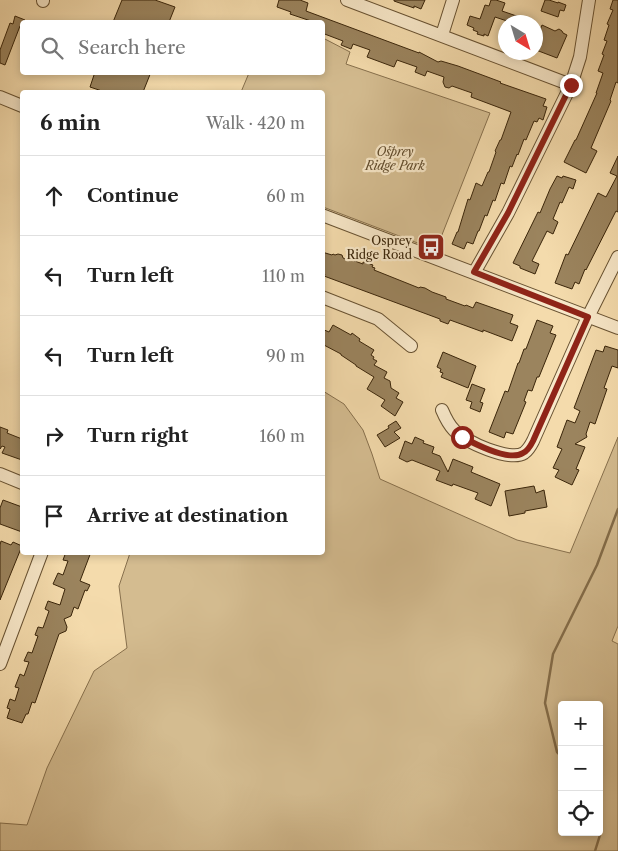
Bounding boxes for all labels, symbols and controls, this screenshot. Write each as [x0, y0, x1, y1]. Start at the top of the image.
north arrow [498, 15, 543, 60]
search box [20, 20, 325, 75]
icon: search [38, 34, 66, 62]
text: Search here [78, 36, 186, 59]
route end [560, 74, 583, 97]
text: 6 min [40, 110, 101, 135]
text: Walk · 420 m [206, 113, 305, 133]
park label: Osprey Ridge Park [364, 144, 426, 173]
icon: ahead [40, 182, 68, 210]
text: Continue [87, 184, 179, 207]
text: 60 m [266, 186, 305, 206]
bus stop icon: Osprey Ridge Road [416, 232, 446, 262]
place label: Osprey Ridge Road [346, 233, 413, 262]
icon: left [40, 262, 68, 290]
text: Turn left [87, 264, 174, 287]
text: 110 m [262, 266, 305, 286]
icon: left [40, 342, 68, 370]
text: Turn left [87, 344, 174, 367]
text: 90 m [266, 346, 305, 366]
icon: right [40, 422, 68, 450]
text: Turn right [87, 424, 188, 447]
text: 160 m [260, 426, 305, 446]
route start [451, 426, 474, 449]
icon: arrive [40, 502, 68, 530]
text: Arrive at destination [87, 504, 288, 527]
map controls [558, 701, 603, 836]
button: + [558, 701, 603, 746]
button: − [558, 746, 603, 791]
button: locate [558, 791, 603, 836]

